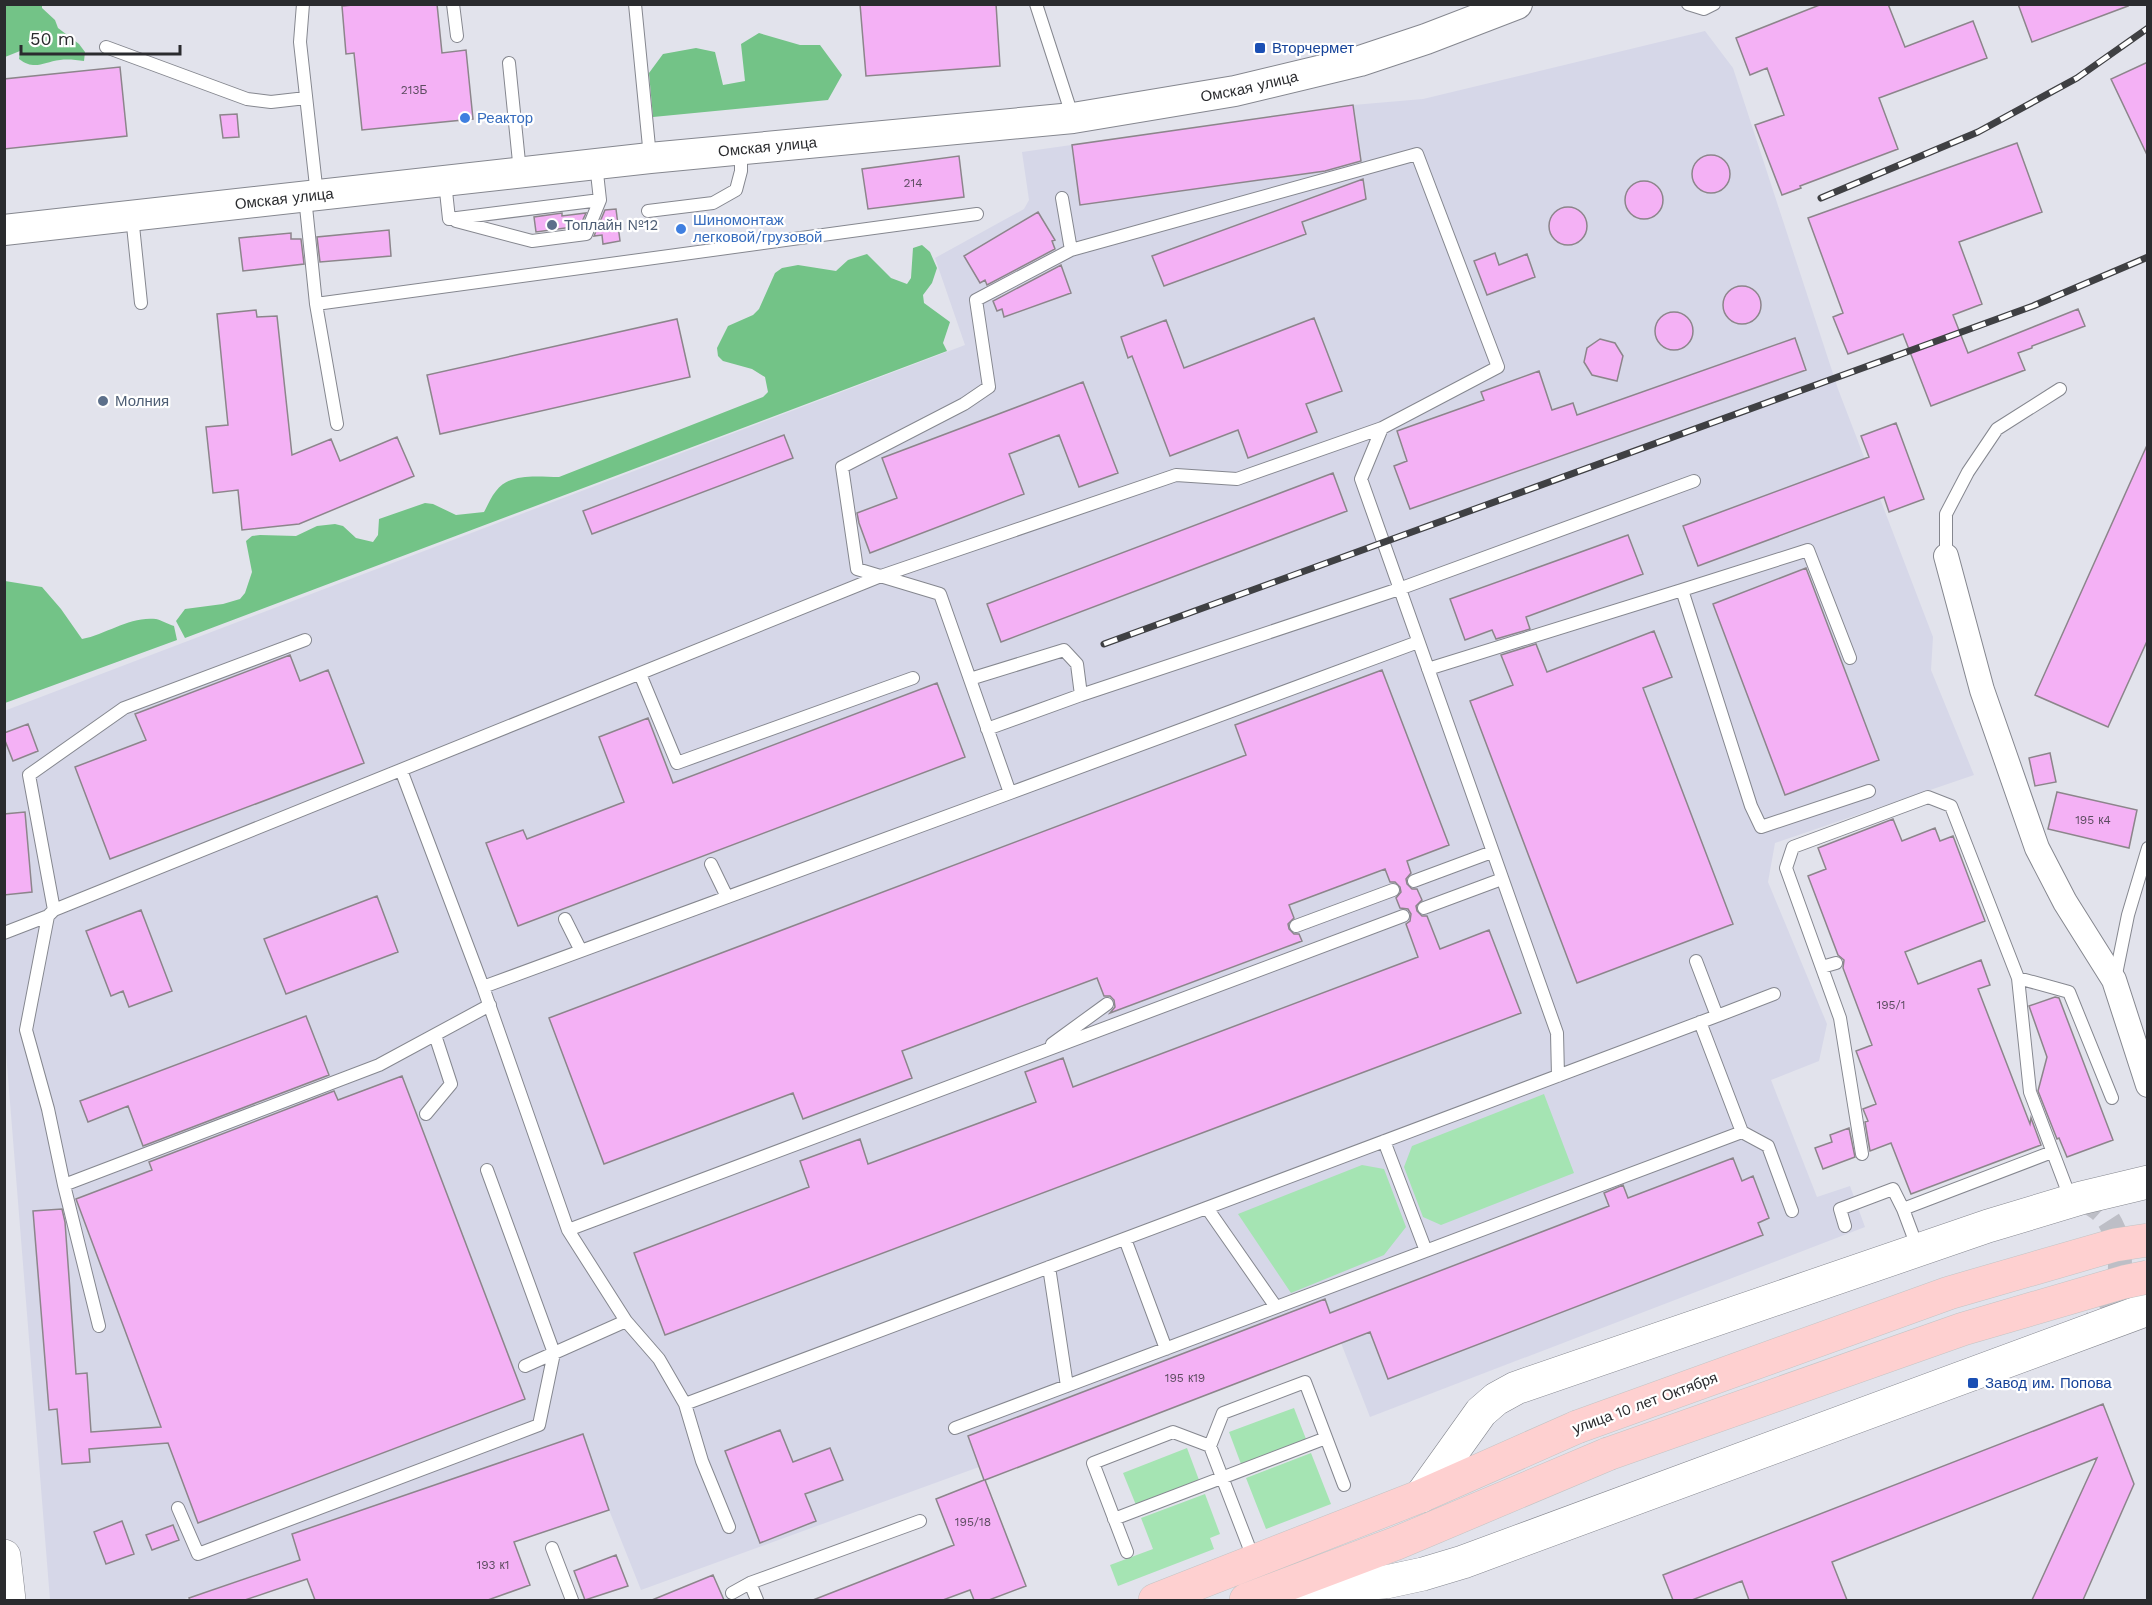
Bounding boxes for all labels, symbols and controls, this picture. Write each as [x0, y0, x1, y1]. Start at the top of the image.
scale bar [21, 18, 180, 56]
text: 50 m [30, 28, 75, 49]
place label: Вторчермет [1272, 39, 1354, 57]
marker: Вторчермет [1253, 41, 1267, 55]
street label: Омская улица [1199, 67, 1300, 106]
house number: 213Б [401, 83, 427, 97]
place label: Реактор [477, 109, 533, 127]
marker: Реактор [458, 111, 472, 125]
street label: Омская улица [717, 133, 818, 161]
house number: 214 [903, 176, 923, 190]
street label: Омская улица [234, 184, 335, 213]
place label: Шиномонтаж легковой/грузовой [693, 211, 822, 246]
place label: Топлайн №12 [564, 216, 658, 234]
marker: Топлайн №12 [545, 218, 559, 232]
marker: Шиномонтаж легковой/грузовой [674, 222, 688, 236]
place label: Молния [115, 392, 169, 410]
marker: Молния [96, 394, 110, 408]
house number: 195 к4 [2075, 813, 2111, 827]
house number: 195/1 [1877, 998, 1906, 1012]
street label: улица 10 лет Октября [1570, 1368, 1720, 1438]
house number: 195 к19 [1165, 1371, 1205, 1385]
place label: Завод им. Попова [1985, 1374, 2112, 1392]
marker: Завод им. Попова [1966, 1376, 1980, 1390]
house number: 195/18 [955, 1515, 991, 1529]
house number: 193 к1 [477, 1558, 509, 1572]

